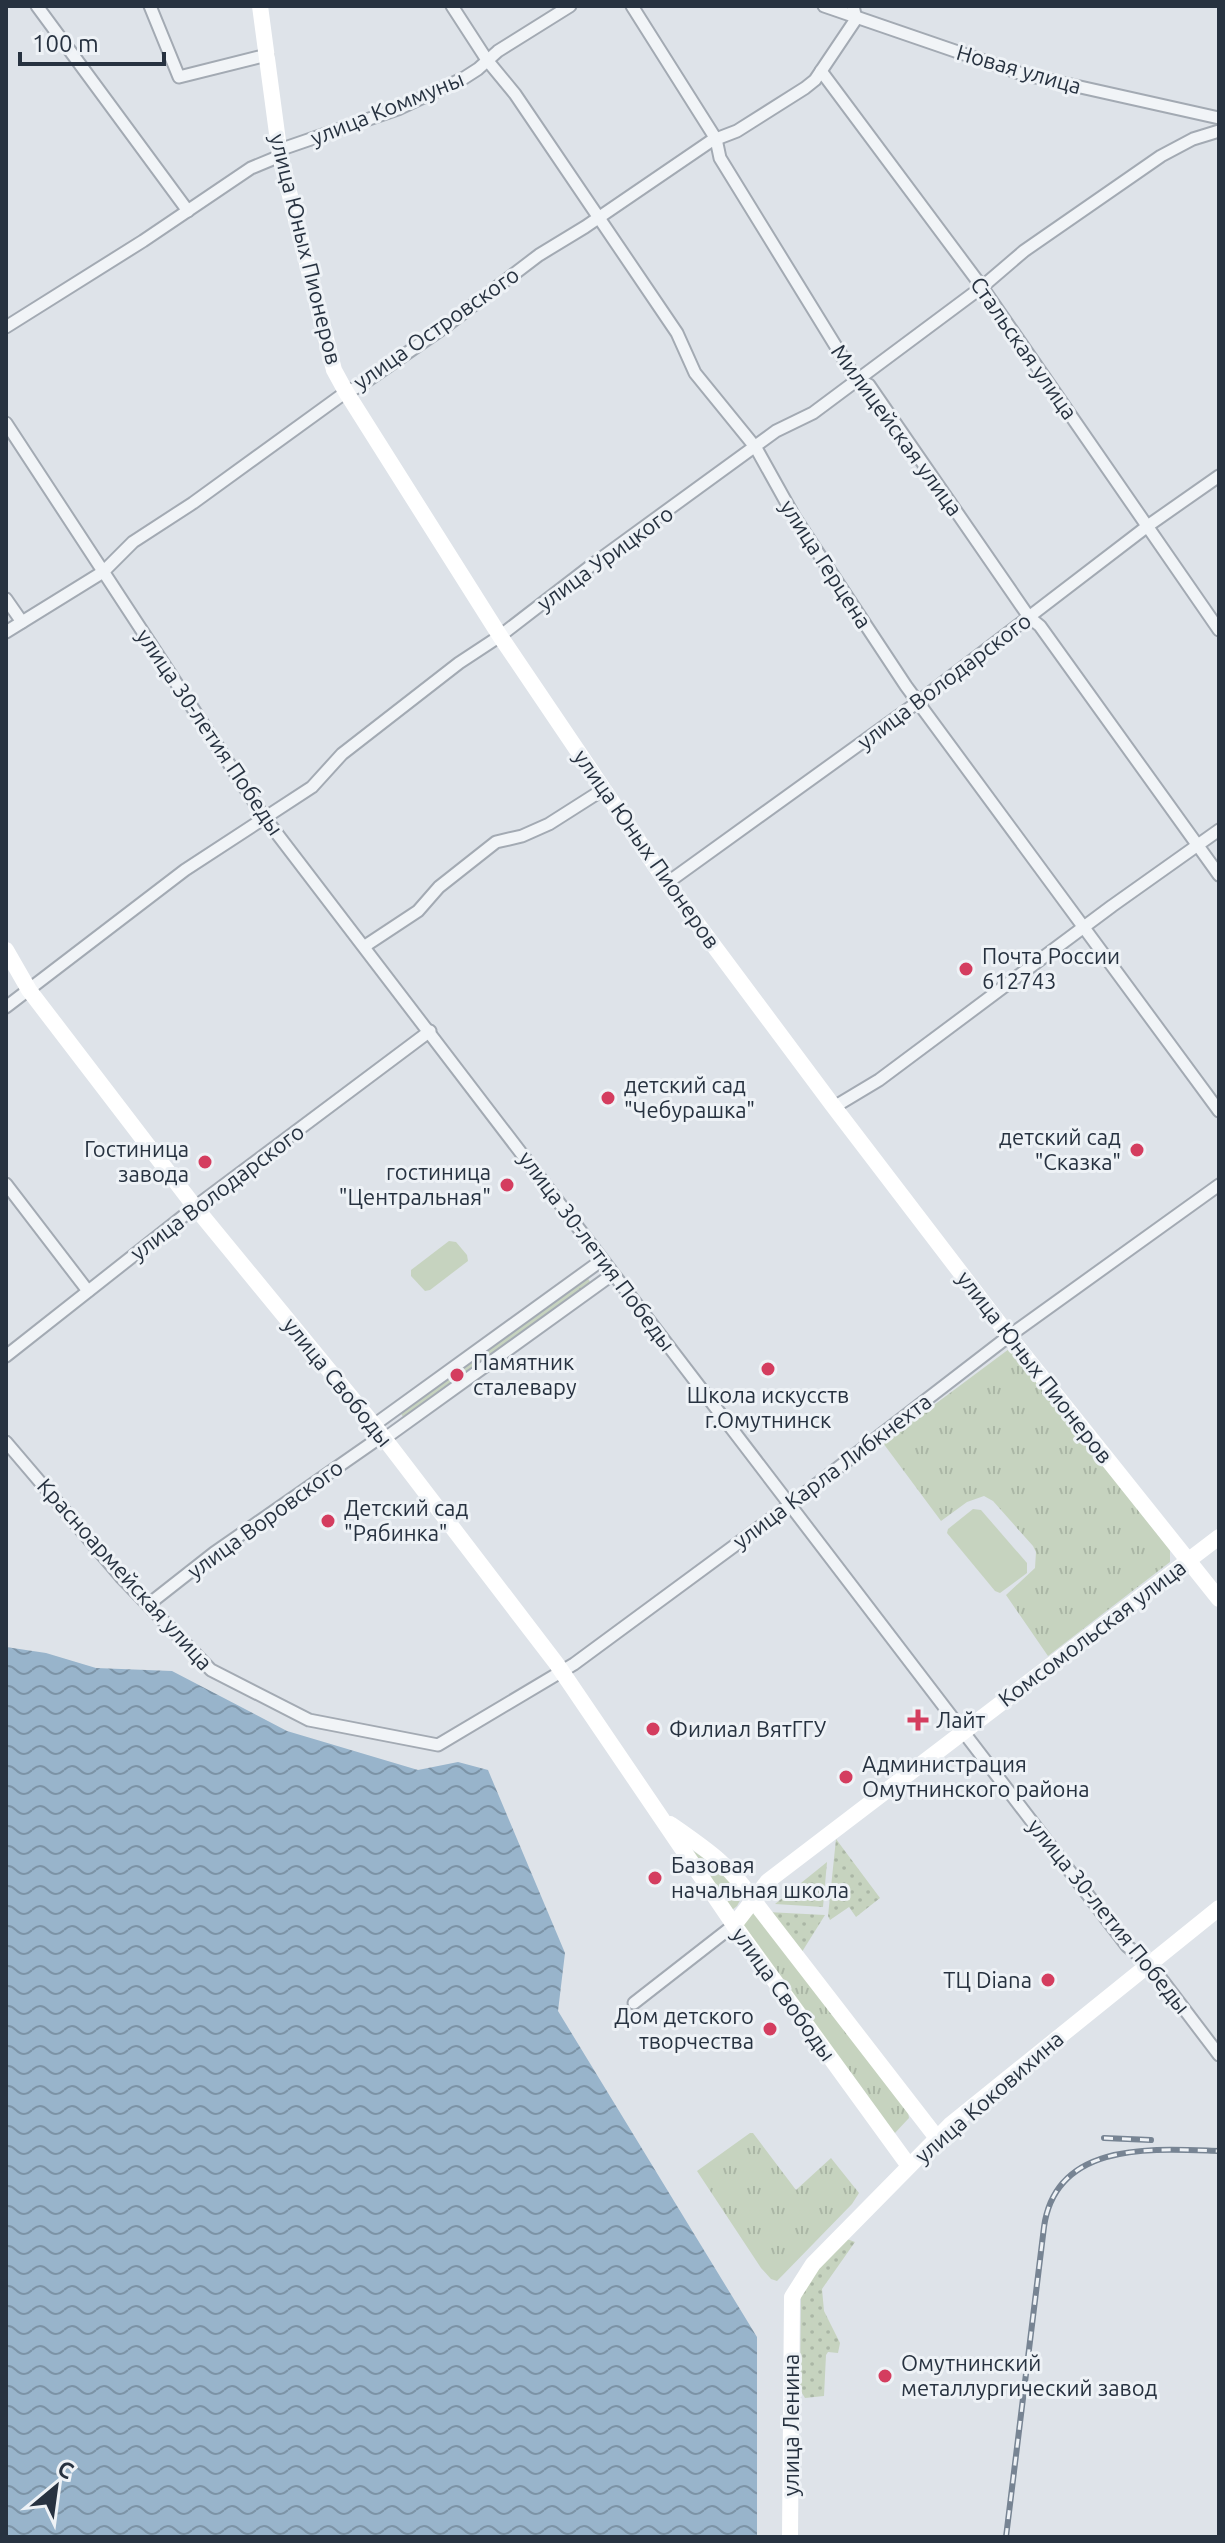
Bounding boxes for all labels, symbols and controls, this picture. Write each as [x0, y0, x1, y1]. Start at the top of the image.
scale bar [20, 16, 164, 66]
text: 100 m [32, 30, 99, 57]
street label: Новая улица [954, 39, 1084, 98]
street label: улица Коммуны [307, 65, 467, 150]
street label: улица Юных Пионеров [266, 131, 347, 367]
street label: улица Островского [348, 261, 523, 394]
street label: Стальская улица [966, 272, 1083, 424]
street label: Милицейская улица [827, 339, 968, 520]
street label: улица Герцена [776, 495, 877, 633]
street label: улица Урицкого [532, 500, 677, 615]
street label: улица Володарского [852, 607, 1035, 754]
street label: улица 30-летия Победы [132, 624, 289, 840]
street label: улица Юных Пионеров [569, 744, 726, 953]
place label: Почта России 612743 [982, 943, 1120, 993]
marker: Почта России 612743 [957, 960, 975, 978]
place label: детский сад "Чебурашка" [624, 1072, 755, 1122]
marker: детский сад "Чебурашка" [599, 1089, 617, 1107]
street label: улица Володарского [125, 1118, 308, 1265]
place label: детский сад "Сказка" [999, 1124, 1121, 1174]
place label: Гостиница завода [84, 1136, 189, 1186]
marker: детский сад "Сказка" [1128, 1141, 1146, 1159]
street label: улица 30-летия Победы [514, 1146, 681, 1355]
marker: Гостиница завода [196, 1153, 214, 1171]
place label: гостиница "Центральная" [339, 1159, 491, 1209]
marker: гостиница "Центральная" [498, 1176, 516, 1194]
street label: улица Юных Пионеров [953, 1266, 1118, 1468]
street label: улица Свободы [279, 1312, 398, 1451]
place label: Памятник сталевару [473, 1349, 577, 1399]
marker: Школа искусств г.Омутнинск [759, 1360, 777, 1378]
marker: Памятник сталевару [448, 1366, 466, 1384]
place label: Школа искусств г.Омутнинск [687, 1382, 849, 1432]
street label: улица Карла Либкнехта [728, 1388, 936, 1553]
street label: улица Воровского [182, 1454, 347, 1583]
street label: Красноармейская улица [33, 1473, 218, 1674]
place label: Детский сад "Рябинка" [344, 1495, 468, 1545]
marker: Детский сад "Рябинка" [319, 1512, 337, 1530]
street label: Комсомольская улица [993, 1554, 1190, 1711]
place label: Лайт [936, 1707, 986, 1732]
marker: Лайт [907, 1709, 929, 1731]
place label: Филиал ВятГГУ [669, 1716, 827, 1741]
marker: Филиал ВятГГУ [644, 1720, 662, 1738]
place label: Администрация Омутнинского района [862, 1751, 1090, 1801]
marker: Администрация Омутнинского района [837, 1768, 855, 1786]
street label: улица 30-летия Победы [1023, 1813, 1196, 2018]
place label: Базовая начальная школа [671, 1852, 849, 1902]
marker: Базовая начальная школа [646, 1869, 664, 1887]
street label: улица Свободы [728, 1922, 841, 2065]
place label: ТЦ Diana [943, 1967, 1032, 1992]
marker: ТЦ Diana [1039, 1971, 1057, 1989]
place label: Дом детского творчества [614, 2003, 754, 2053]
marker: Дом детского творчества [761, 2020, 779, 2038]
street label: улица Коковихина [909, 2025, 1068, 2168]
place label: Омутнинский металлургический завод [901, 2350, 1157, 2400]
street label: улица Ленина [778, 2354, 803, 2496]
marker: Омутнинский металлургический завод [876, 2367, 894, 2385]
north arrow [16, 2447, 96, 2527]
text: С [54, 2455, 78, 2483]

